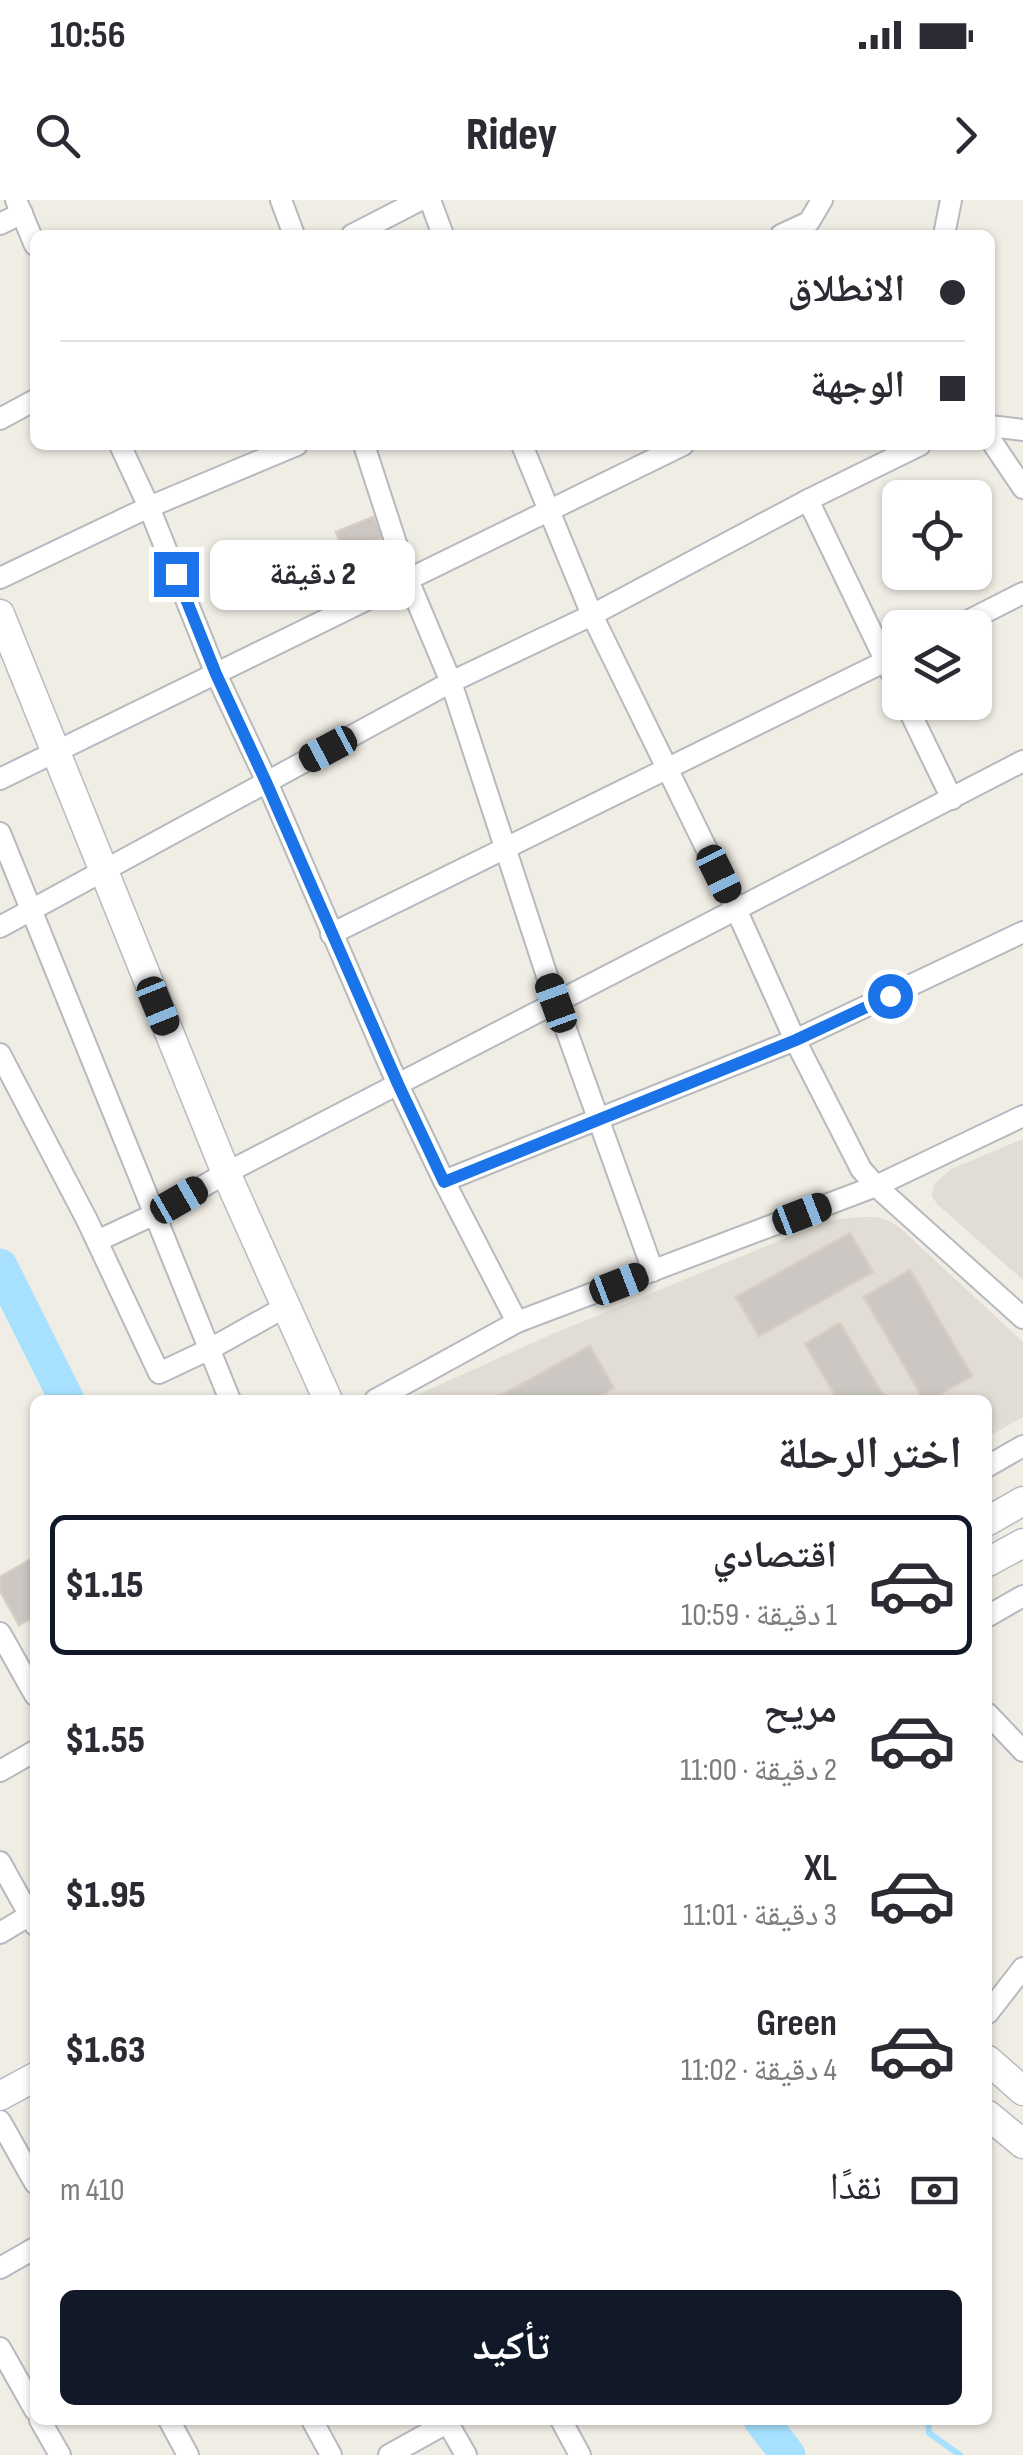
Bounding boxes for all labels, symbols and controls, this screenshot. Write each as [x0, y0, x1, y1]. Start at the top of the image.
text: 10:56 [50, 13, 126, 58]
icon: search [30, 108, 85, 163]
text: Ridey [466, 108, 557, 163]
icon: forward [938, 108, 993, 163]
text: الانطلاق [787, 267, 905, 312]
text: الوجهة [810, 363, 905, 408]
map controls [882, 480, 992, 720]
button: locate [882, 480, 992, 590]
callout: 2 دقيقة [211, 539, 416, 609]
route end [154, 552, 199, 597]
text: 2 دقيقة [269, 555, 356, 594]
button: layers [882, 610, 992, 720]
car [294, 722, 362, 776]
car [692, 840, 746, 908]
car [532, 970, 580, 1036]
car [133, 973, 183, 1039]
route start [868, 974, 913, 1019]
car [146, 1172, 212, 1228]
car [769, 1189, 835, 1239]
car [586, 1259, 652, 1309]
text: اختر الرحلة [777, 1427, 962, 1482]
text: اقتصادي [713, 1533, 837, 1578]
icon: car [867, 1540, 957, 1630]
text: $1.15 [65, 1563, 144, 1608]
text: 1 دقيقة · 10:59 [681, 1596, 837, 1635]
text: مريح [763, 1688, 837, 1733]
icon: car [867, 1695, 957, 1785]
text: $1.55 [65, 1718, 145, 1763]
text: 2 دقيقة · 11:00 [680, 1751, 837, 1790]
text: XL [804, 1846, 837, 1891]
icon: car [867, 1850, 957, 1940]
text: $1.95 [65, 1873, 146, 1918]
text: 3 دقيقة · 11:01 [683, 1896, 837, 1935]
text: Green [756, 2001, 837, 2046]
icon: car [867, 2005, 957, 2095]
text: $1.63 [65, 2028, 146, 2073]
text: 4 دقيقة · 11:02 [681, 2051, 837, 2090]
icon: cash [907, 2163, 962, 2218]
text: نقدًا [830, 2165, 882, 2210]
text: 410 m [60, 2171, 125, 2210]
button: تأكيد [60, 2290, 962, 2405]

